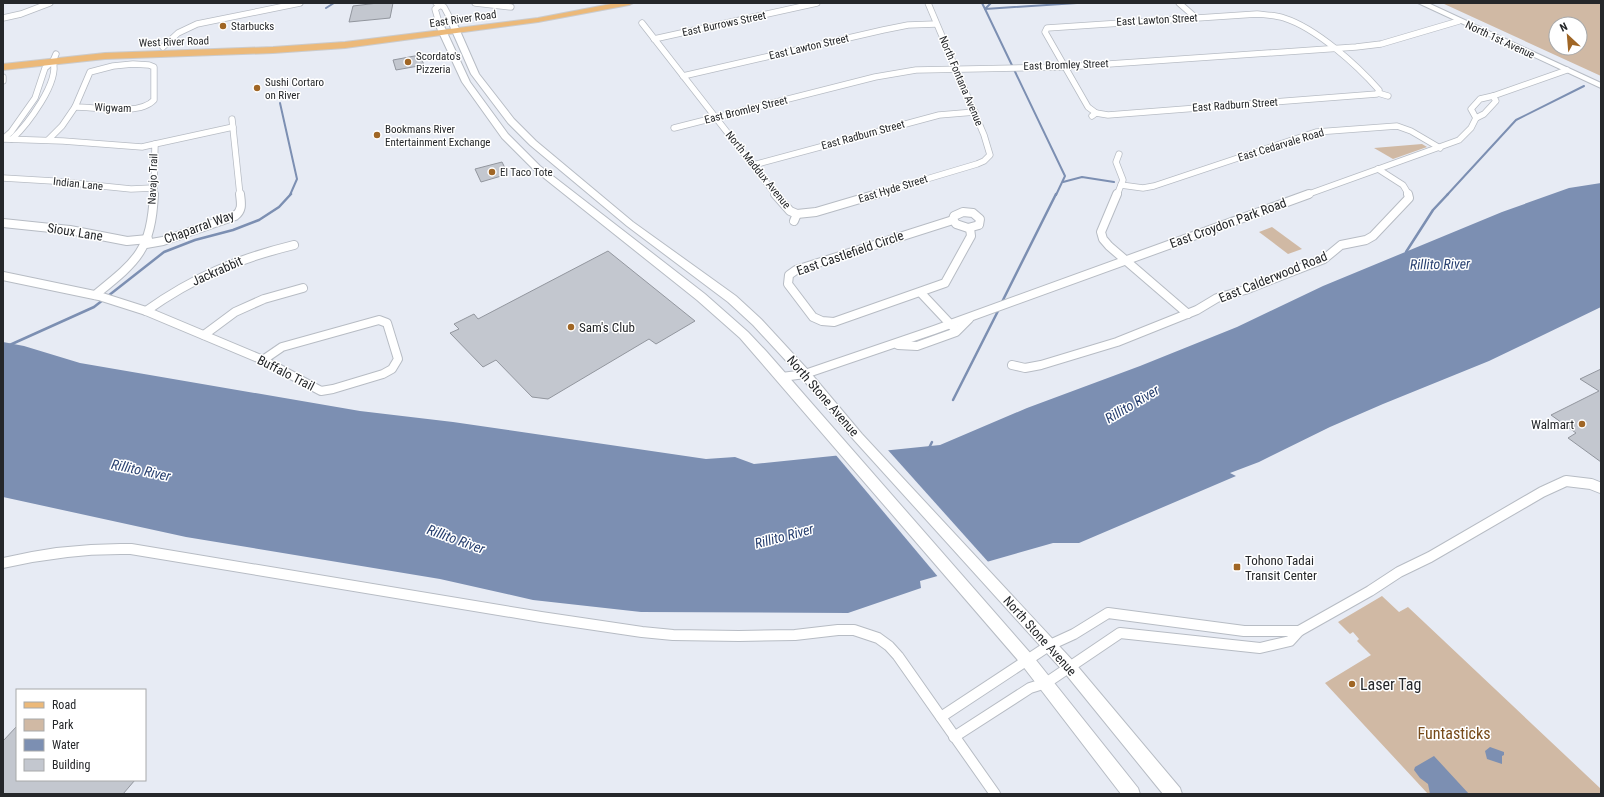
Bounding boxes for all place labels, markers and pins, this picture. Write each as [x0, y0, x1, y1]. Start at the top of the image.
place label: Starbucks [231, 20, 274, 33]
marker: Starbucks [218, 21, 228, 31]
place label: Scordato's Pizzeria [416, 50, 461, 76]
marker: Scordato's Pizzeria [403, 57, 413, 67]
place label: Sushi Cortaro on River [265, 76, 325, 102]
marker: Sushi Cortaro on River [252, 83, 262, 93]
place label: Bookmans River Entertainment Exchange [385, 123, 491, 149]
marker: Bookmans River Entertainment Exchange [372, 130, 382, 140]
place label: El Taco Tote [500, 166, 553, 179]
marker: El Taco Tote [487, 167, 497, 177]
place label: Sam's Club [579, 320, 635, 335]
marker: Sam's Club [566, 322, 576, 332]
place label: Walmart [1531, 417, 1574, 432]
marker: Walmart [1577, 419, 1587, 429]
place label: Tohono Tadai Transit Center [1245, 553, 1317, 583]
marker: Tohono Tadai Transit Center [1232, 562, 1242, 572]
place label: Laser Tag [1360, 675, 1421, 694]
marker: Laser Tag [1347, 679, 1357, 689]

